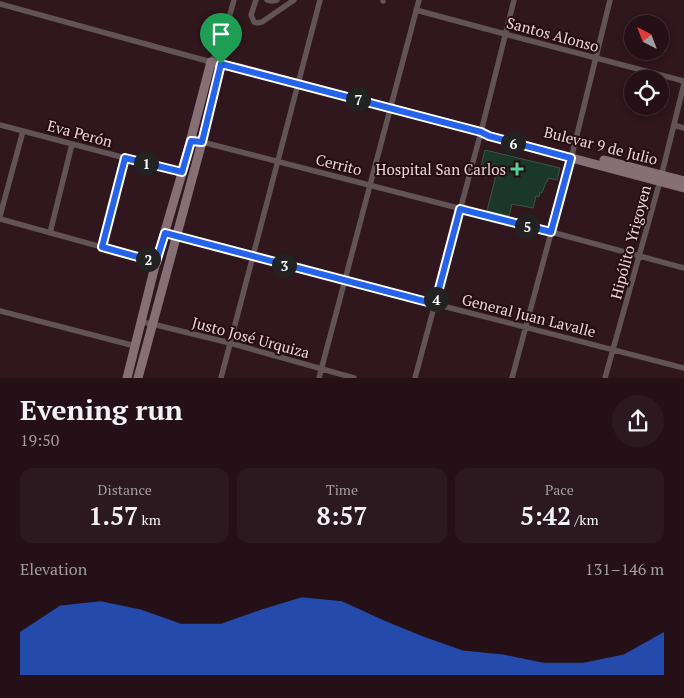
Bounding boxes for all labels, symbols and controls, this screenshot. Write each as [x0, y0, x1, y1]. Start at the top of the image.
street label: Santos Alonso [505, 12, 601, 56]
pin [200, 13, 242, 64]
north arrow [624, 15, 669, 60]
map controls [624, 15, 669, 115]
icon: arrive [207, 20, 235, 48]
button: locate [624, 70, 669, 115]
pin: 7 [346, 86, 370, 112]
text: 7 [355, 90, 362, 109]
street label: Eva Perón [45, 115, 115, 151]
street label: Bulevar 9 de Julio [542, 121, 660, 169]
pin: 6 [500, 130, 526, 156]
text: 6 [510, 134, 517, 153]
street label: Cerrito [314, 149, 364, 179]
pin: 1 [134, 150, 158, 176]
text: 1 [143, 154, 150, 173]
place label: Hospital San Carlos [376, 159, 506, 179]
marker: Hospital San Carlos [510, 162, 524, 176]
street label: Hipólito Yrigoyen [605, 183, 655, 301]
pin: 5 [514, 214, 540, 238]
text: 5 [524, 217, 531, 236]
pin: 2 [136, 246, 160, 272]
text: 2 [145, 250, 152, 269]
pin: 3 [272, 252, 296, 278]
text: 3 [281, 256, 288, 275]
pin: 4 [424, 286, 448, 312]
street label: General Juan Lavalle [460, 289, 598, 341]
text: 4 [433, 290, 440, 309]
street label: Justo José Urquiza [190, 312, 312, 362]
text: Evening run [20, 391, 183, 428]
button: share [612, 395, 664, 447]
text: 19:50 [20, 429, 59, 451]
text: Distance [98, 480, 152, 499]
text: Time [326, 480, 358, 499]
text: Pace [545, 480, 574, 499]
text: 1.57 [88, 499, 138, 532]
text: 8:57 [317, 499, 367, 532]
text: 5:42 [520, 499, 571, 532]
text: km [138, 510, 161, 529]
text: /km [571, 510, 599, 529]
text: Elevation [20, 558, 87, 580]
text: 131–146 m [585, 558, 664, 580]

